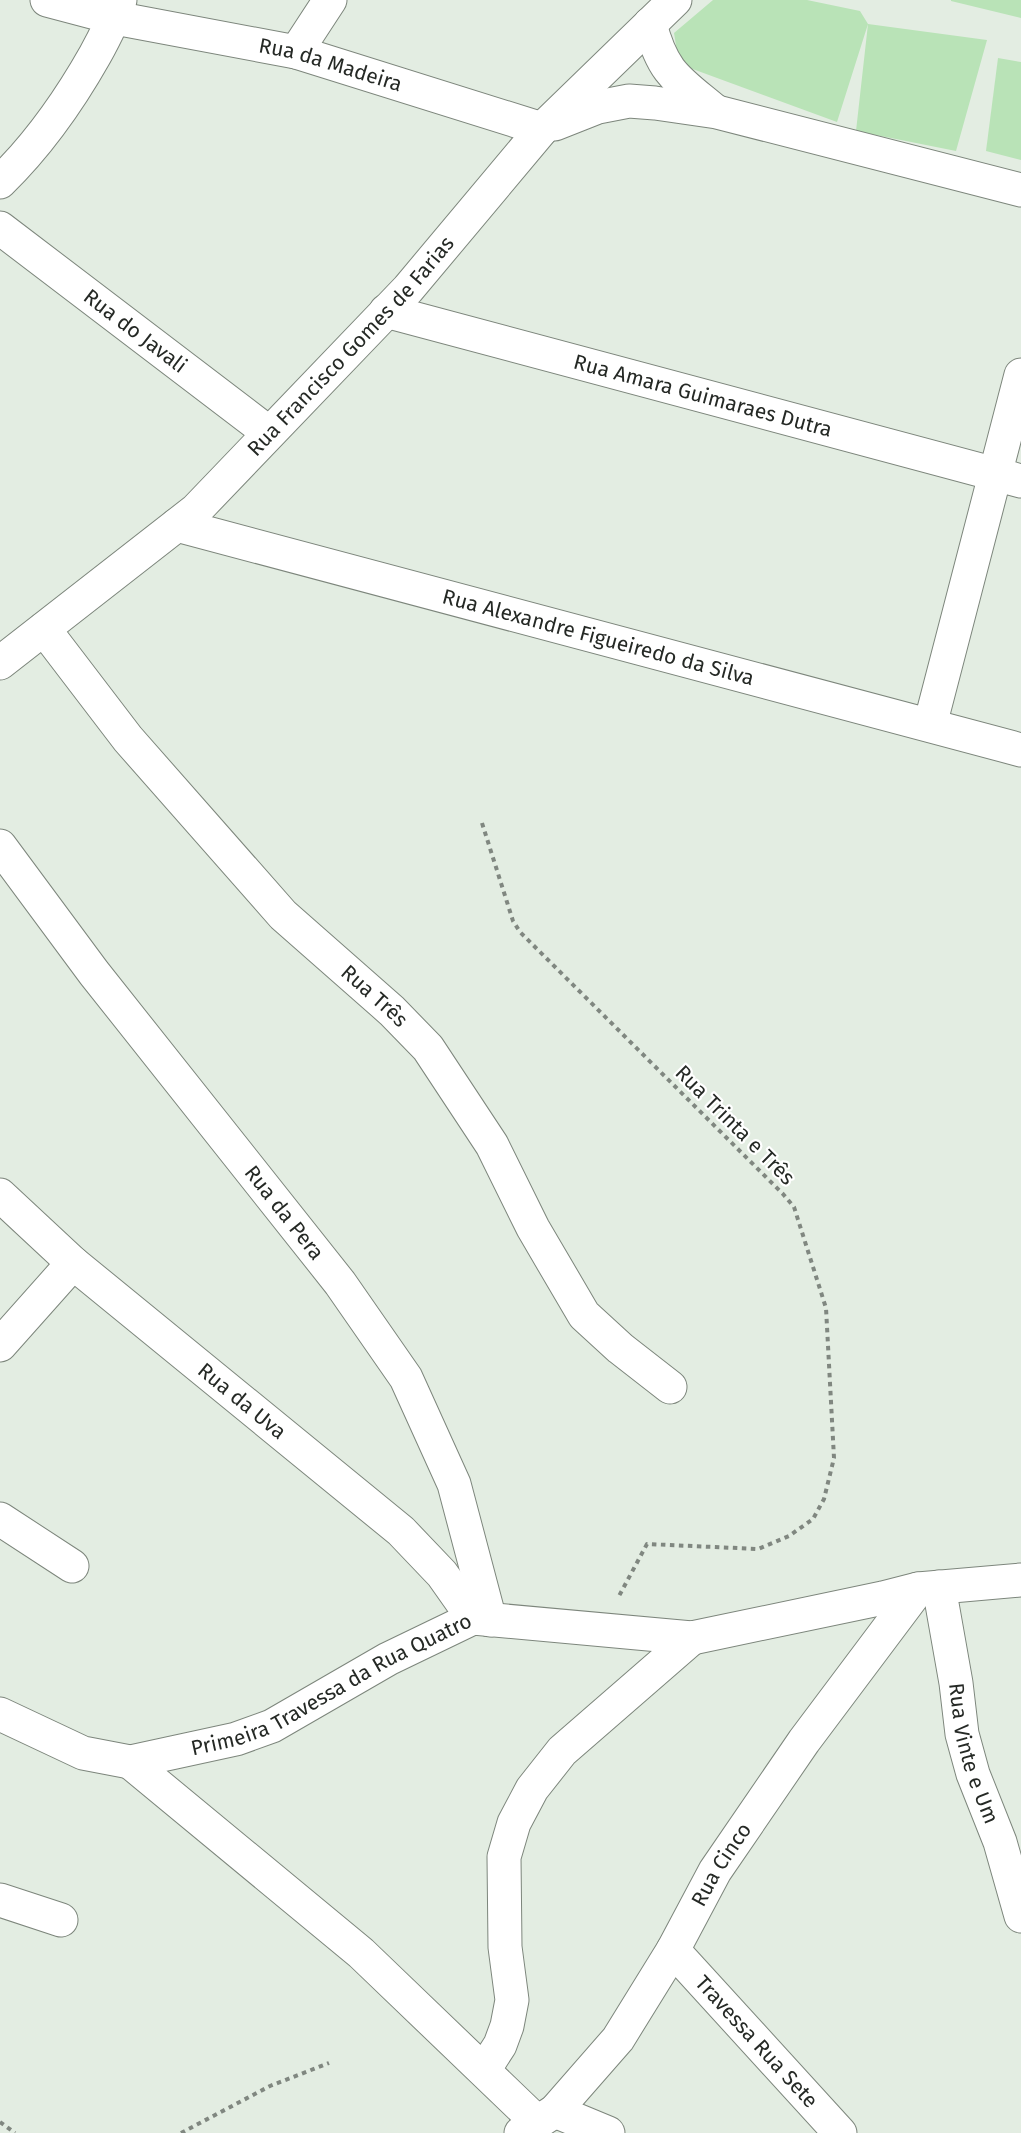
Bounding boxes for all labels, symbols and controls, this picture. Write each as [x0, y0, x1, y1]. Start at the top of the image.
street label: Rua da Madeira [257, 32, 405, 97]
street label: Rua Francisco Gomes de Farias [242, 231, 460, 462]
street label: Rua do Javali [78, 283, 192, 379]
street label: Rua Amara Guimaraes Dutra [571, 349, 835, 443]
street label: Rua Alexandre Figueiredo da Silva [440, 583, 757, 691]
street label: Rua Três [336, 959, 414, 1033]
street label: Rua Trinta e Três [670, 1060, 800, 1190]
street label: Rua da Pera [239, 1160, 330, 1265]
street label: Rua da Uva [192, 1357, 292, 1445]
street label: Primeira Travessa da Rua Quatro [189, 1608, 476, 1761]
street label: Rua Vinte e Um [943, 1681, 1004, 1827]
street label: Rua Cinco [686, 1818, 757, 1911]
street label: Travessa Rua Sete [690, 1970, 824, 2113]

